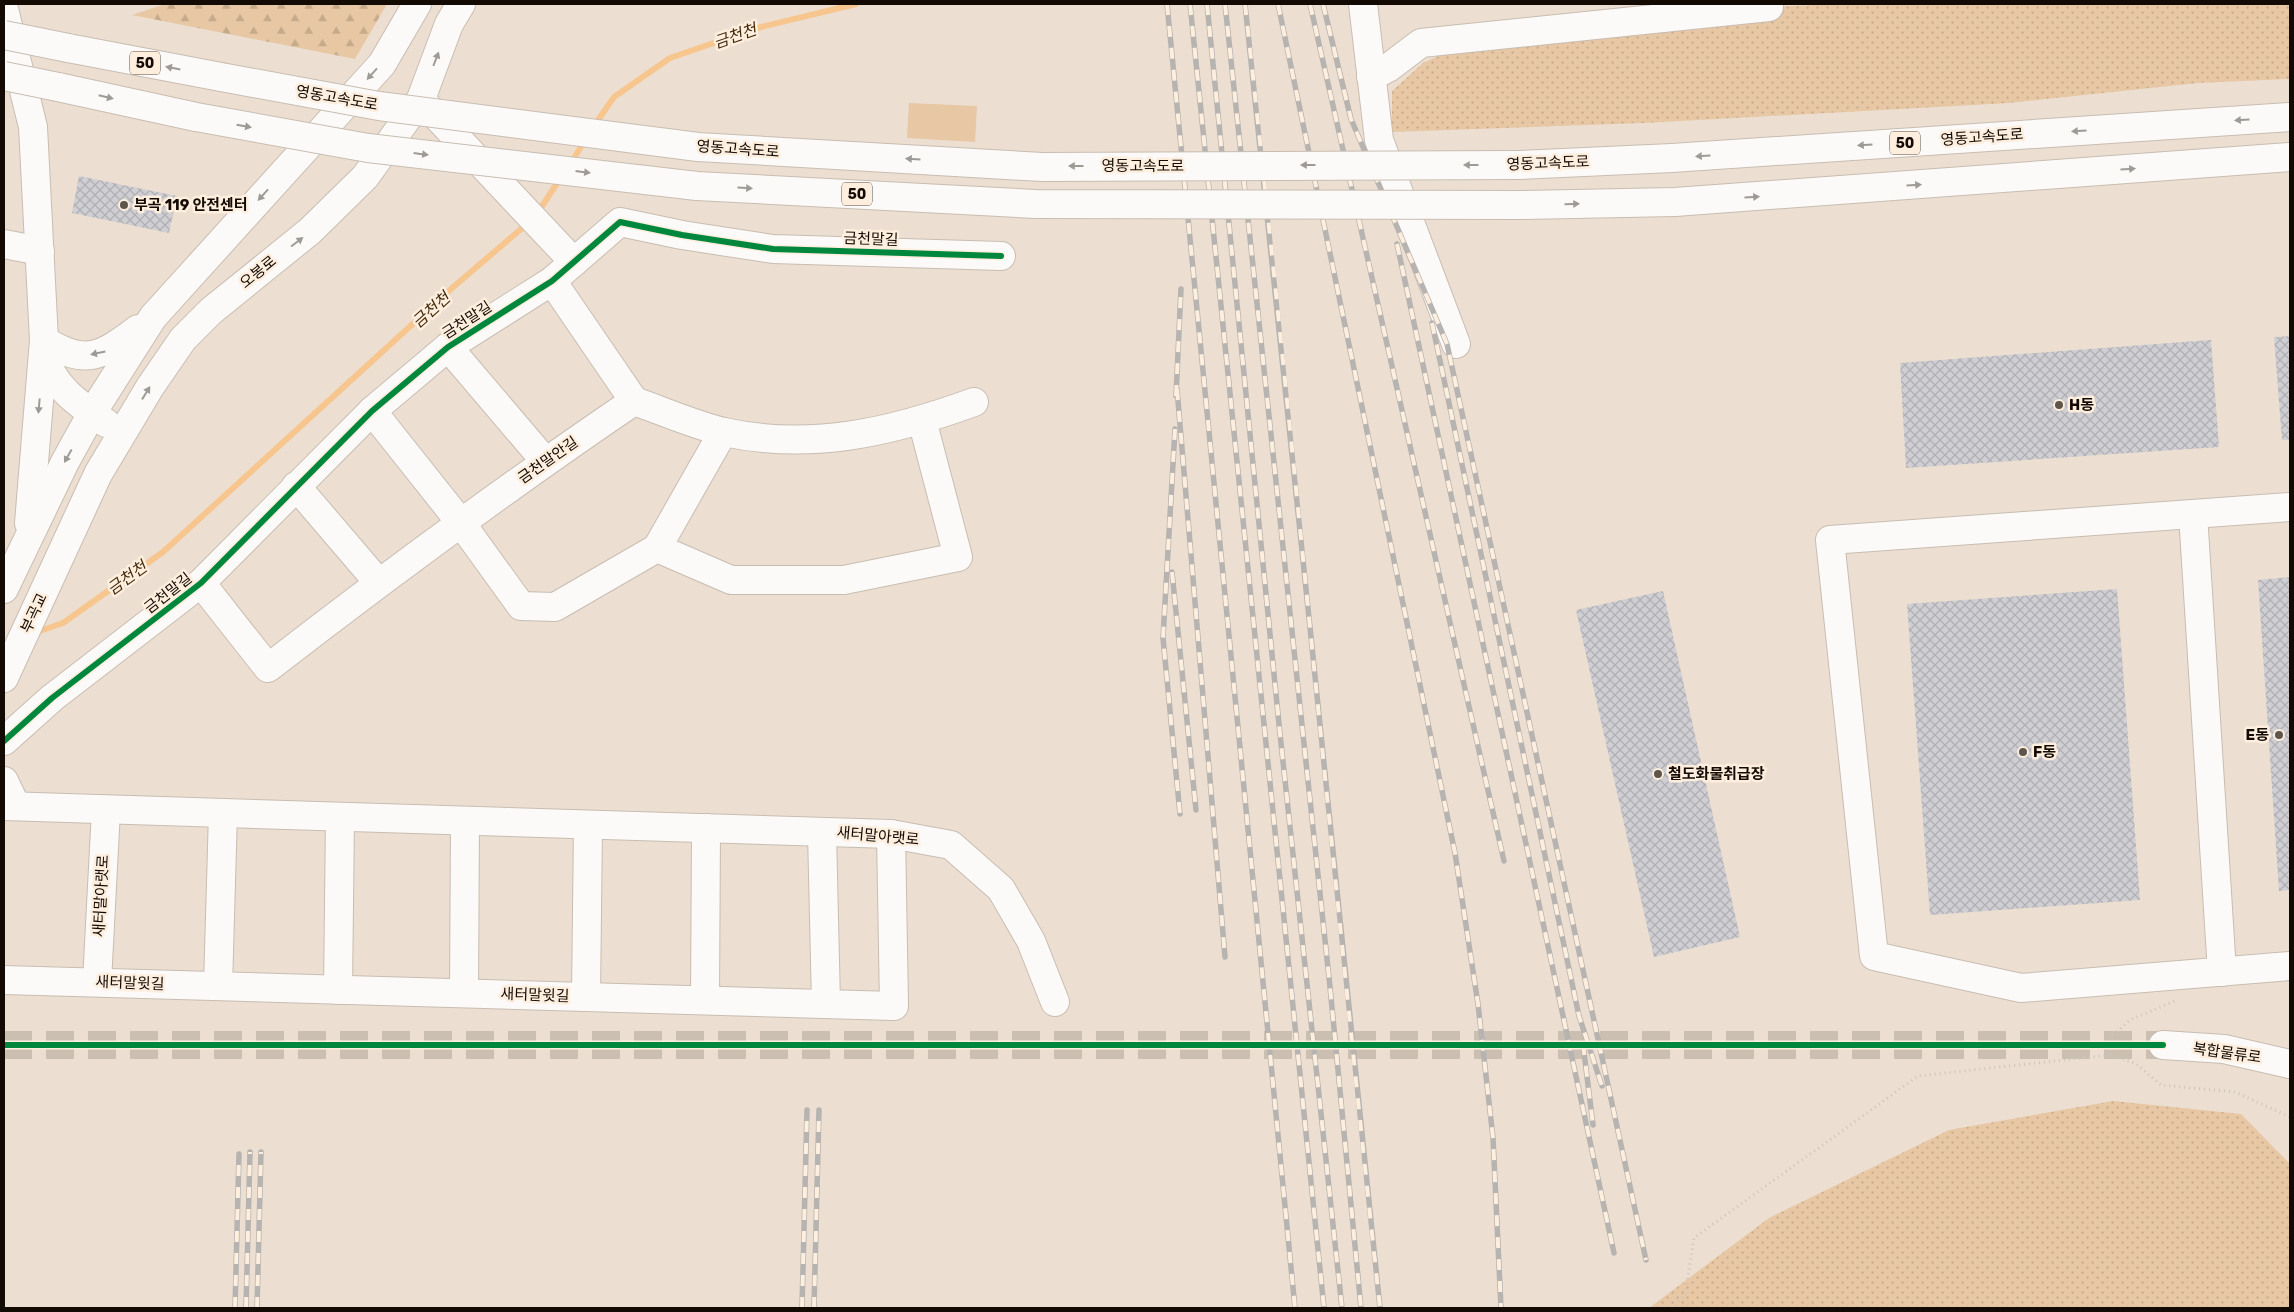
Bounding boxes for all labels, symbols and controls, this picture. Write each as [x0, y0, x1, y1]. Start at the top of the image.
water label: 금천천 [711, 19, 761, 52]
road number: 50 [130, 52, 160, 74]
one-way arrow [433, 52, 440, 67]
one-way arrow [165, 64, 181, 72]
one-way arrow [367, 68, 378, 81]
street label: 영동고속도로 [295, 82, 379, 114]
one-way arrow [98, 93, 113, 101]
one-way arrow [2233, 117, 2249, 125]
one-way arrow [236, 122, 252, 130]
street label: 영동고속도로 [1940, 125, 2024, 149]
one-way arrow [2071, 127, 2087, 135]
road number: 50 [1890, 132, 1920, 154]
street label: 영동고속도로 [696, 137, 780, 161]
one-way arrow [1857, 142, 1873, 150]
one-way arrow [414, 150, 430, 158]
one-way arrow [1695, 152, 1711, 160]
street label: 영동고속도로 [1506, 153, 1590, 173]
one-way arrow [905, 155, 921, 163]
street label: 영동고속도로 [1102, 157, 1184, 175]
one-way arrow [1300, 161, 1316, 169]
one-way arrow [1462, 161, 1478, 169]
one-way arrow [1067, 162, 1083, 170]
one-way arrow [2121, 165, 2137, 173]
one-way arrow [575, 168, 591, 176]
one-way arrow [1906, 181, 1922, 189]
road number: 50 [842, 182, 872, 205]
one-way arrow [737, 185, 753, 193]
one-way arrow [257, 188, 269, 200]
one-way arrow [1744, 192, 1760, 200]
place label: 부곡 119 안전센터 [134, 196, 248, 214]
marker: 부곡 119 안전센터 [118, 199, 130, 211]
one-way arrow [1564, 200, 1580, 208]
street label: 금천말길 [843, 229, 899, 249]
one-way arrow [290, 236, 303, 247]
street label: 오봉로 [236, 252, 280, 292]
water label: 금천천 [408, 287, 455, 332]
street label: 금천말길 [439, 297, 495, 343]
one-way arrow [91, 349, 106, 357]
one-way arrow [142, 387, 151, 400]
place label: H동 [2069, 396, 2094, 414]
one-way arrow [35, 398, 43, 414]
marker: H동 [2053, 399, 2065, 411]
street label: 금천말안길 [515, 433, 581, 487]
one-way arrow [64, 449, 73, 462]
water label: 금천천 [104, 556, 152, 599]
street label: 금천말길 [141, 569, 195, 617]
street label: 부곡교 [17, 590, 51, 636]
place label: E동 [2246, 726, 2269, 744]
marker: E동 [2273, 729, 2285, 741]
place label: F동 [2033, 743, 2056, 761]
marker: F동 [2017, 746, 2029, 758]
place label: 철도화물취급장 [1668, 765, 1765, 783]
marker: 철도화물취급장 [1652, 768, 1664, 780]
street label: 새터말아랫로 [836, 823, 920, 849]
street label: 새터말아랫로 [90, 854, 112, 938]
street label: 새터말윗길 [95, 973, 165, 993]
street label: 새터말윗길 [500, 985, 570, 1005]
street label: 복합물류로 [2192, 1039, 2262, 1067]

